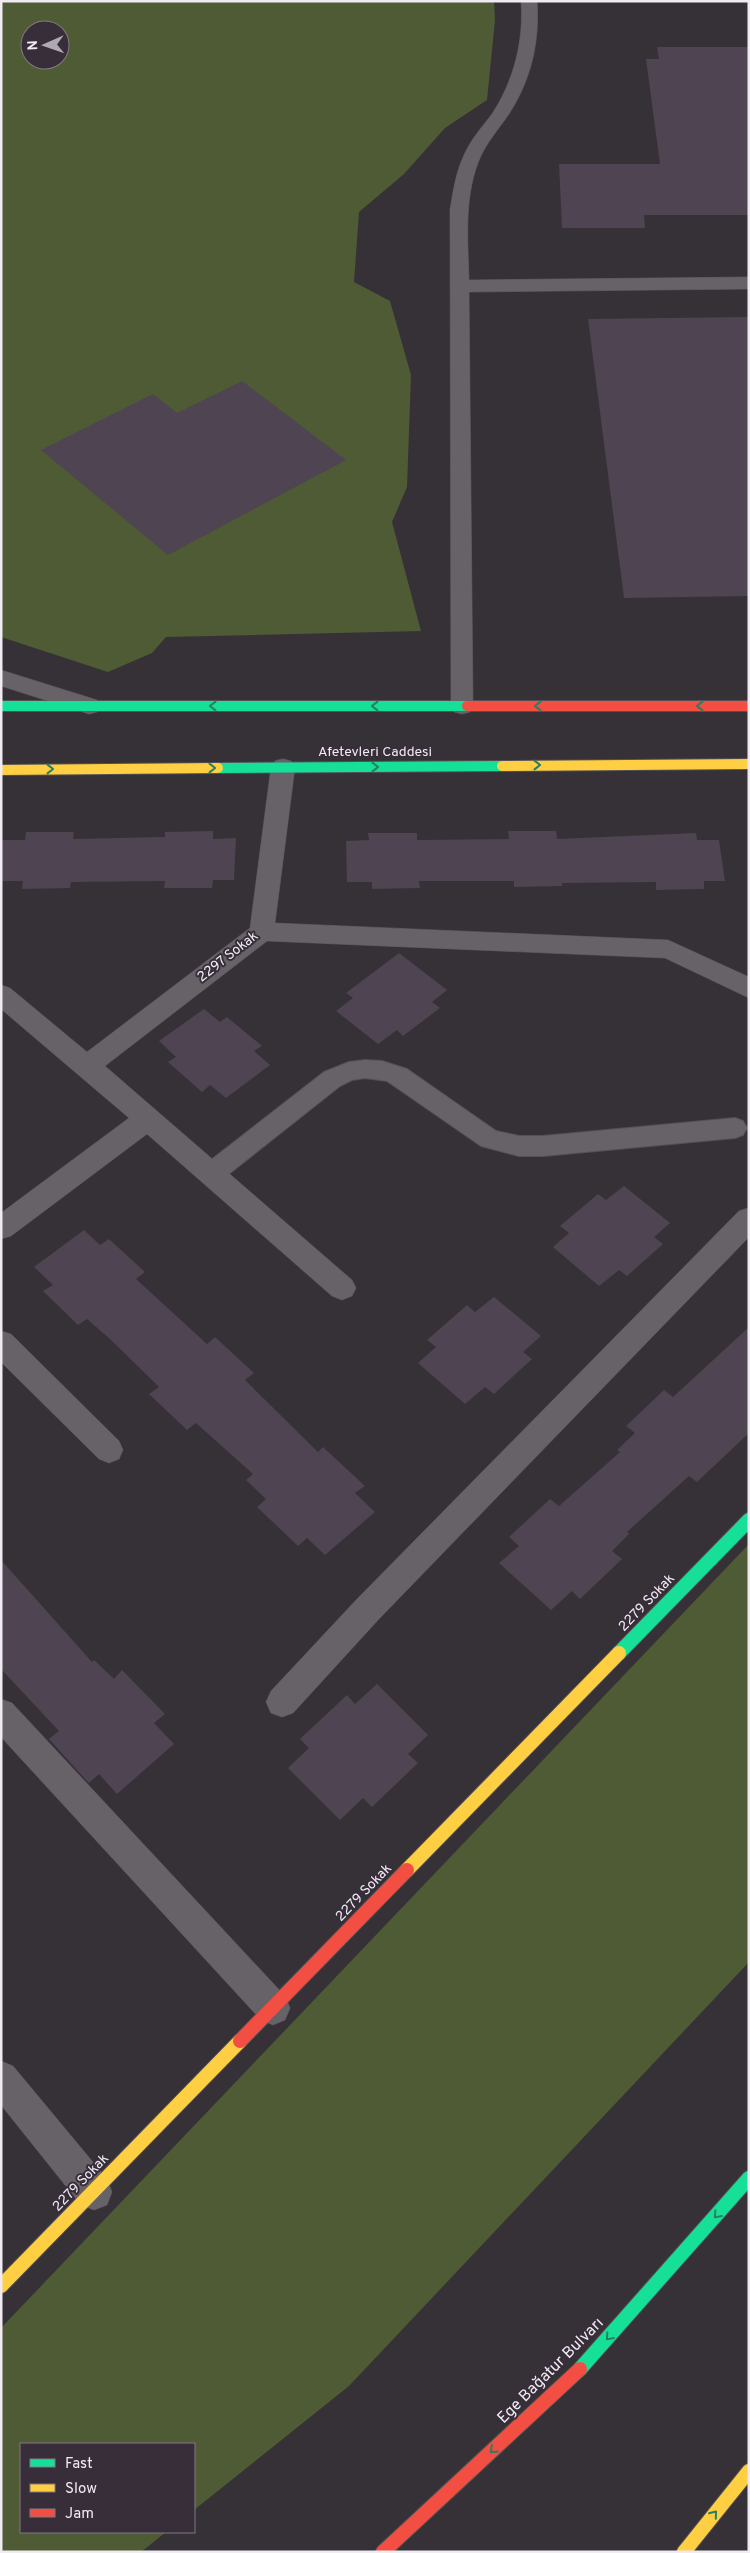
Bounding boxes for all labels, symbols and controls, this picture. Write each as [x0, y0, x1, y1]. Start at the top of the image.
north arrow [20, 20, 70, 70]
text: N [25, 40, 42, 51]
one-way arrow [208, 701, 216, 711]
one-way arrow [371, 701, 378, 711]
one-way arrow [533, 701, 541, 711]
one-way arrow [696, 701, 704, 711]
street label: Afetevleri Caddesi [318, 744, 432, 761]
one-way arrow [534, 760, 542, 771]
one-way arrow [372, 762, 379, 772]
one-way arrow [209, 763, 217, 773]
one-way arrow [46, 764, 54, 775]
street label: 2297 Sokak [194, 928, 262, 986]
street label: 2279 Sokak [615, 1571, 679, 1635]
street label: 2279 Sokak [332, 1861, 396, 1925]
street label: 2279 Sokak [49, 2151, 113, 2215]
one-way arrow [713, 2209, 722, 2218]
street label: Ege Bağatur Bulvarı [494, 2314, 608, 2428]
one-way arrow [606, 2331, 615, 2340]
legend [20, 2443, 195, 2533]
one-way arrow [489, 2444, 498, 2453]
text: Fast [65, 2455, 93, 2474]
text: Slow [65, 2480, 97, 2499]
text: Jam [65, 2505, 94, 2524]
one-way arrow [709, 2511, 717, 2520]

